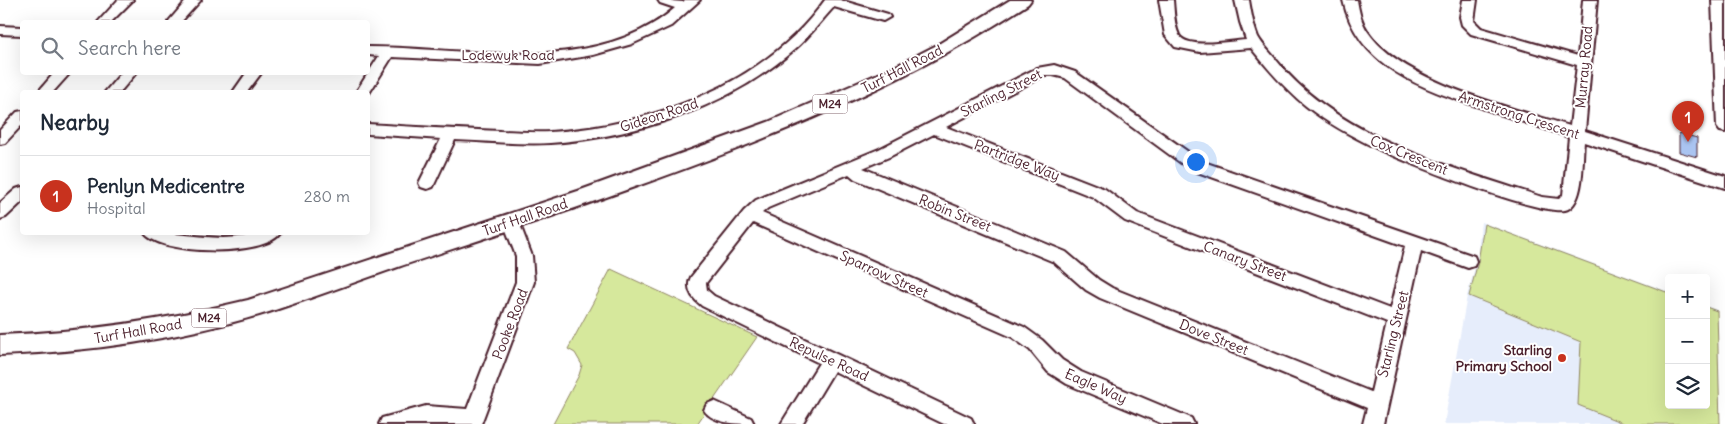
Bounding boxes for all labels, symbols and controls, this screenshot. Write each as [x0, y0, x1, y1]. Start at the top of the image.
search box [20, 20, 370, 75]
street label: Murray Road [1571, 25, 1597, 109]
icon: search [38, 34, 66, 62]
text: Search here [78, 36, 181, 60]
street label: Turf Hall Road [858, 41, 946, 97]
street label: Lodewyk Road [461, 46, 555, 64]
street label: Starling Street [957, 65, 1045, 121]
street label: Armstrong Crescent [1456, 87, 1582, 143]
street label: Gideon Road [618, 94, 700, 136]
road number: M24 [812, 95, 848, 114]
pin: 1 [1672, 101, 1704, 142]
text: Nearby [40, 109, 110, 136]
street label: Cox Crescent [1367, 131, 1451, 179]
street label: Partridge Way [972, 135, 1062, 185]
your location [1183, 149, 1209, 175]
text: Penlyn Medicentre [87, 174, 245, 198]
text: 1 [53, 186, 59, 206]
text: 280 m [304, 186, 350, 206]
street label: Robin Street [916, 190, 994, 236]
street label: Turf Hall Road [480, 194, 570, 240]
text: Hospital [87, 198, 146, 218]
street label: Canary Street [1201, 237, 1289, 285]
street label: Sparrow Street [837, 247, 931, 302]
map controls [1665, 274, 1710, 409]
button: + [1665, 274, 1710, 319]
street label: Pooke Road [488, 286, 532, 362]
street label: Starling Street [1374, 288, 1413, 379]
road number: M24 [192, 308, 226, 328]
street label: Turf Hall Road [93, 314, 183, 348]
street label: Dove Street [1177, 315, 1251, 359]
button: − [1665, 319, 1710, 364]
street label: Repulse Road [786, 333, 872, 385]
place label: Starling Primary School [1456, 341, 1552, 375]
marker: Starling Primary School [1556, 352, 1568, 364]
street label: Eagle Way [1062, 364, 1130, 408]
button: layers [1665, 364, 1710, 409]

